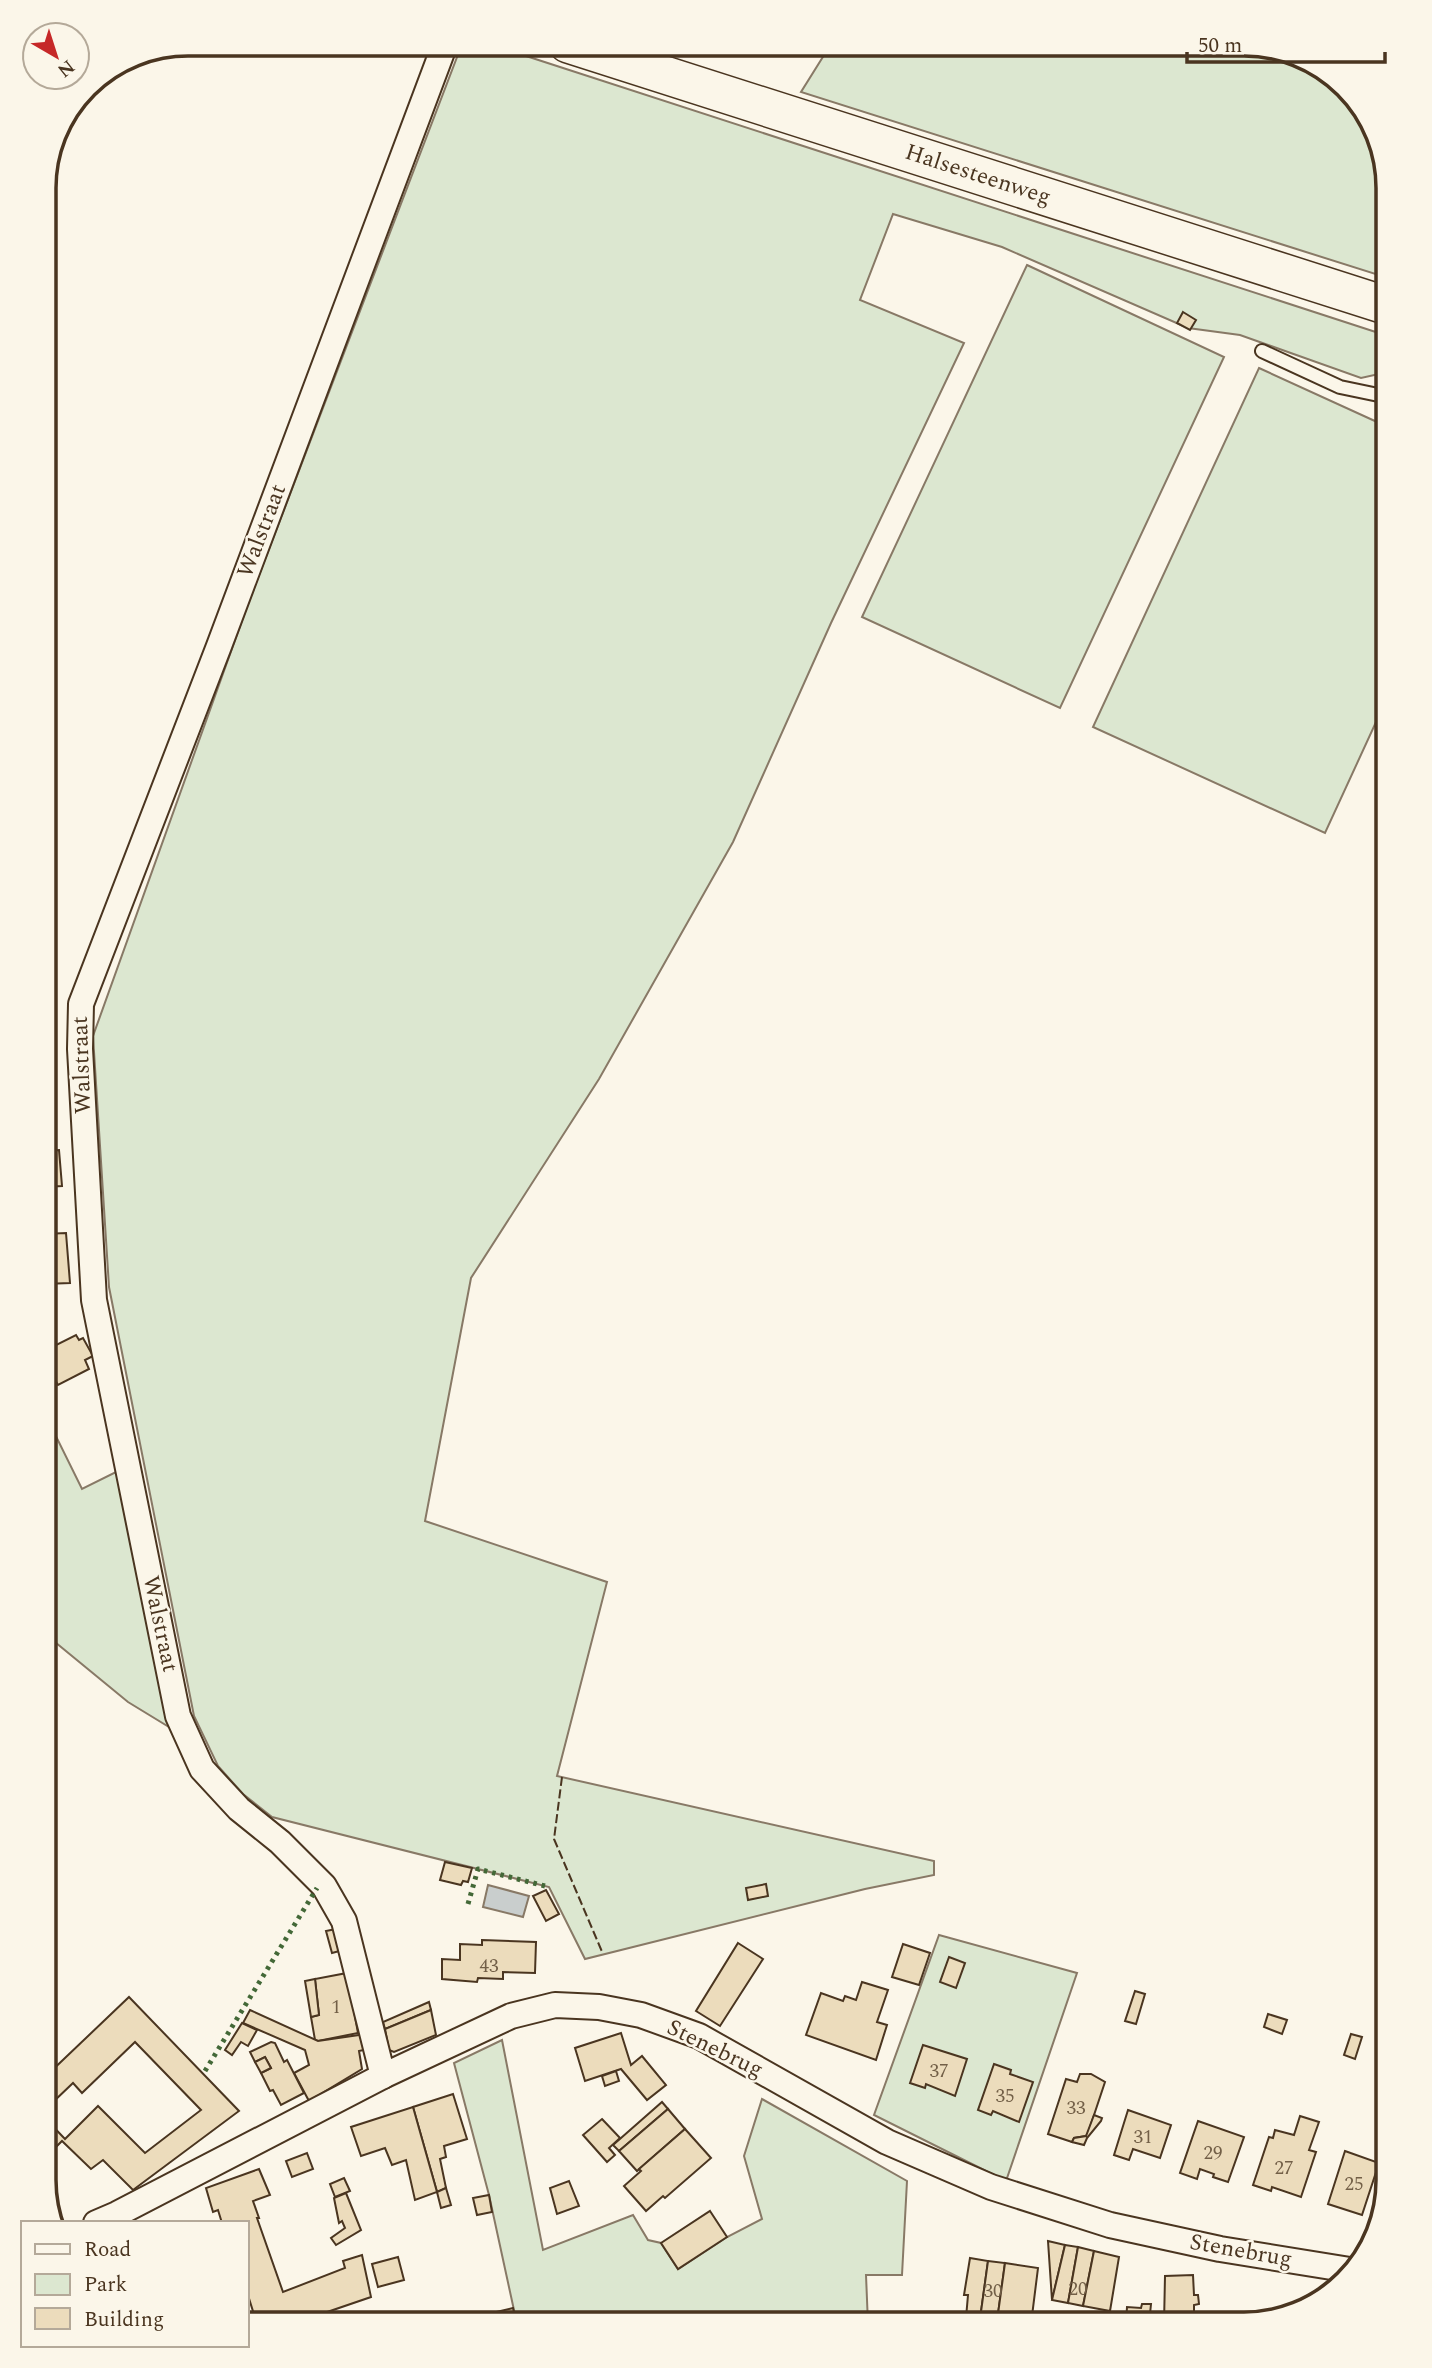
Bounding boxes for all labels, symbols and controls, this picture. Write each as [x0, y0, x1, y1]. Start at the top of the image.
north arrow [21, 21, 91, 91]
scale bar [1187, 21, 1385, 65]
text: 50 m [1198, 30, 1242, 62]
text: N [51, 52, 81, 84]
street label: Halsesteenweg [900, 135, 1056, 215]
street label: Walstraat [228, 479, 296, 583]
street label: Walstraat [63, 1015, 101, 1115]
street label: Walstraat [133, 1572, 187, 1676]
house number: 43 [479, 1952, 499, 1981]
house number: 1 [331, 1993, 341, 2022]
street label: Stenebrug [661, 2011, 769, 2087]
house number: 37 [929, 2057, 949, 2086]
house number: 35 [995, 2082, 1015, 2111]
house number: 33 [1066, 2094, 1086, 2123]
house number: 31 [1133, 2123, 1153, 2152]
house number: 29 [1203, 2139, 1223, 2168]
house number: 27 [1274, 2154, 1294, 2183]
house number: 25 [1344, 2170, 1364, 2199]
legend [21, 2221, 248, 2347]
street label: Stenebrug [1187, 2225, 1295, 2277]
text: Road [84, 2234, 131, 2266]
text: Park [84, 2269, 128, 2301]
house number: 20 [1068, 2275, 1088, 2304]
house number: 30 [983, 2277, 1003, 2306]
text: Building [84, 2304, 164, 2336]

